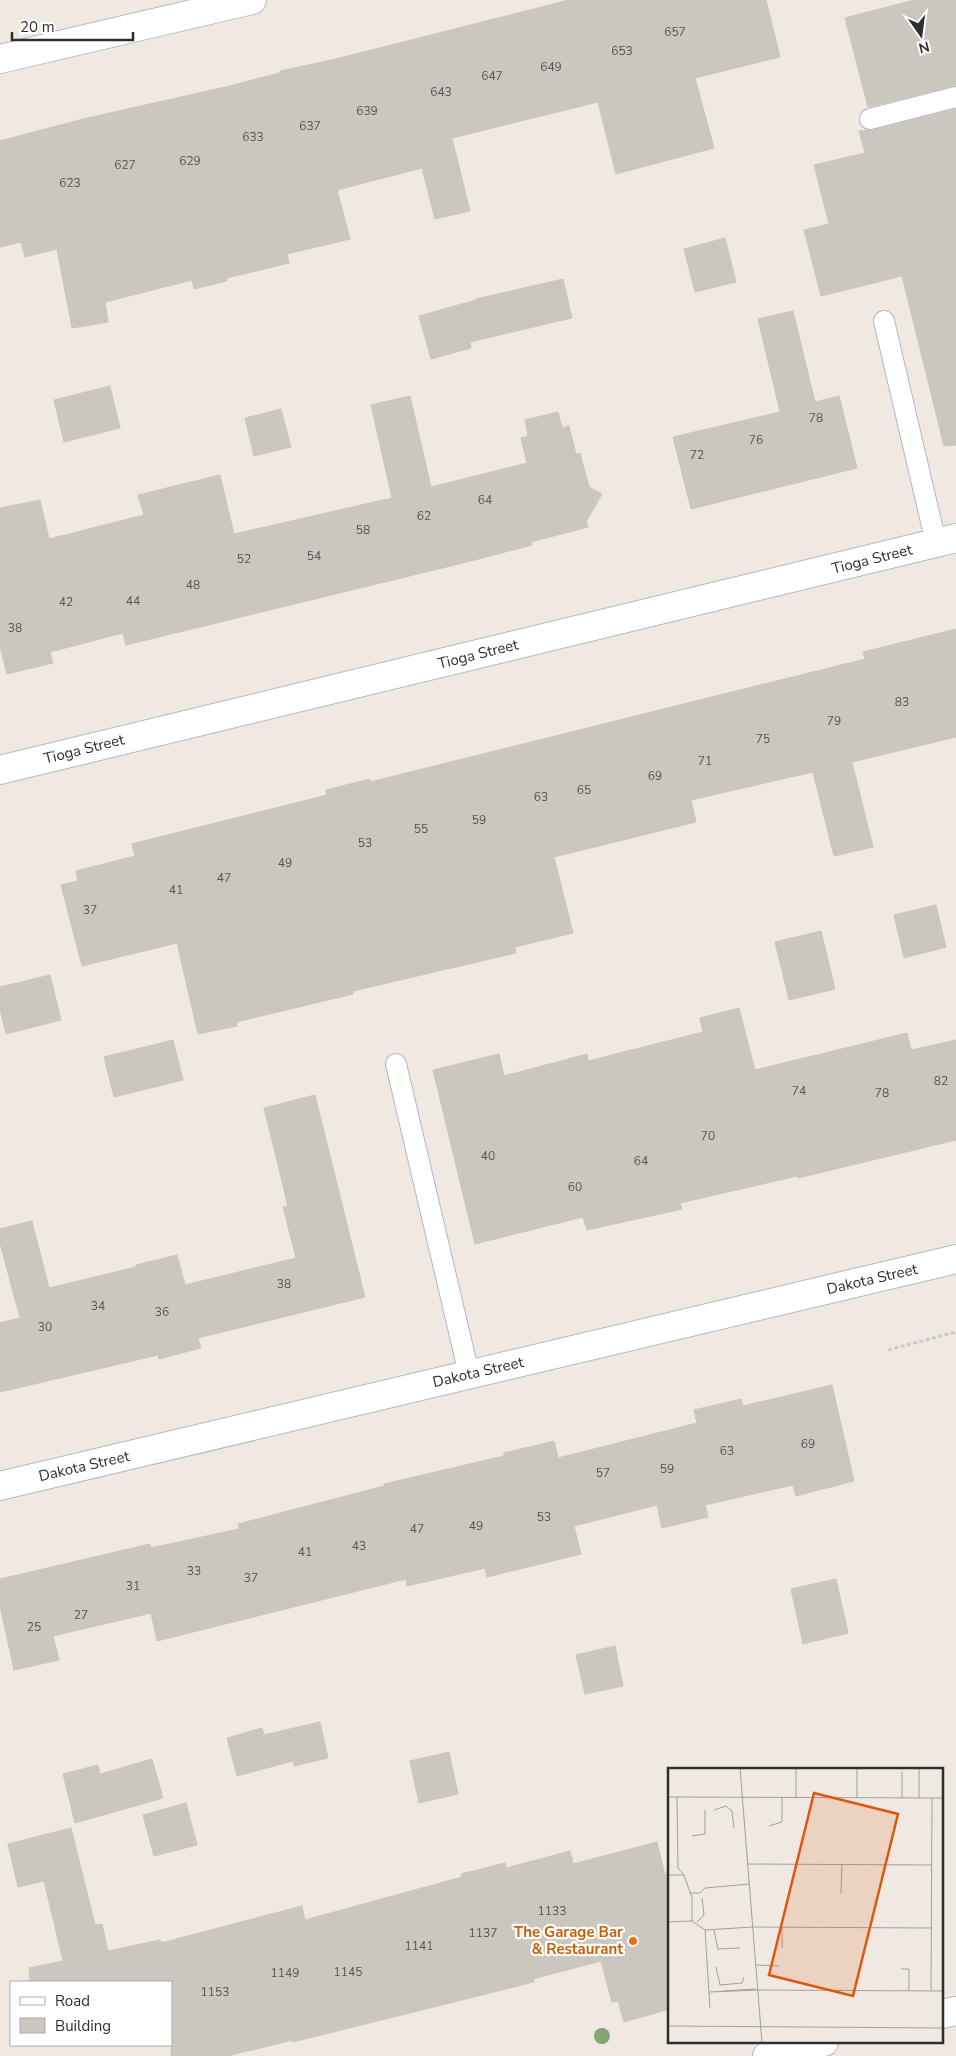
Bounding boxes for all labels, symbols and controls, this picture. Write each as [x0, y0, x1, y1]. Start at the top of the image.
scale bar [12, 10, 134, 42]
north arrow [896, 10, 946, 60]
text: 20 m [20, 17, 55, 37]
house number: 657 [664, 24, 686, 40]
text: N [917, 37, 931, 58]
house number: 653 [611, 43, 633, 59]
house number: 649 [540, 59, 562, 75]
house number: 647 [481, 68, 503, 84]
house number: 643 [430, 84, 452, 100]
house number: 639 [356, 103, 378, 119]
house number: 637 [299, 118, 321, 134]
house number: 633 [242, 129, 264, 145]
house number: 629 [179, 153, 201, 169]
house number: 627 [114, 157, 136, 173]
house number: 623 [59, 175, 81, 191]
house number: 78 [809, 410, 823, 426]
house number: 76 [749, 432, 763, 448]
house number: 72 [690, 447, 704, 463]
house number: 64 [478, 492, 492, 508]
house number: 62 [417, 508, 431, 524]
house number: 58 [356, 522, 370, 538]
street label: Tioga Street [830, 539, 915, 579]
house number: 54 [307, 548, 321, 564]
house number: 52 [237, 551, 251, 567]
house number: 48 [186, 577, 200, 593]
house number: 44 [126, 593, 140, 609]
house number: 42 [59, 594, 73, 610]
house number: 38 [8, 620, 22, 636]
street label: Tioga Street [436, 634, 521, 674]
house number: 83 [895, 694, 909, 710]
house number: 79 [827, 713, 841, 729]
street label: Tioga Street [42, 729, 127, 769]
house number: 75 [756, 731, 770, 747]
house number: 71 [698, 753, 712, 769]
house number: 69 [648, 768, 662, 784]
house number: 65 [577, 782, 591, 798]
house number: 63 [534, 789, 548, 805]
house number: 59 [472, 812, 486, 828]
house number: 55 [414, 821, 428, 837]
house number: 53 [358, 835, 372, 851]
house number: 49 [278, 855, 292, 871]
house number: 47 [217, 870, 231, 886]
house number: 41 [169, 882, 183, 898]
house number: 37 [83, 902, 97, 918]
house number: 82 [934, 1073, 948, 1089]
house number: 74 [792, 1083, 806, 1099]
house number: 78 [875, 1085, 889, 1101]
house number: 70 [701, 1128, 715, 1144]
house number: 40 [481, 1148, 495, 1164]
house number: 64 [634, 1153, 648, 1169]
house number: 60 [568, 1179, 582, 1195]
street label: Dakota Street [825, 1259, 920, 1299]
house number: 38 [277, 1276, 291, 1292]
house number: 34 [91, 1298, 105, 1314]
house number: 36 [155, 1304, 169, 1320]
house number: 30 [38, 1319, 52, 1335]
street label: Dakota Street [431, 1352, 526, 1392]
house number: 69 [801, 1436, 815, 1452]
house number: 63 [720, 1443, 734, 1459]
street label: Dakota Street [37, 1446, 132, 1486]
house number: 59 [660, 1461, 674, 1477]
house number: 57 [596, 1465, 610, 1481]
house number: 53 [537, 1509, 551, 1525]
house number: 49 [469, 1518, 483, 1534]
house number: 47 [410, 1521, 424, 1537]
house number: 43 [352, 1538, 366, 1554]
house number: 41 [298, 1544, 312, 1560]
house number: 33 [187, 1563, 201, 1579]
house number: 37 [244, 1570, 258, 1586]
house number: 31 [126, 1578, 140, 1594]
house number: 27 [74, 1607, 88, 1623]
house number: 25 [27, 1619, 41, 1635]
inset map [668, 1768, 944, 2044]
house number: 1133 [538, 1903, 566, 1919]
place label: The Garage Bar & Restaurant [514, 1922, 623, 1959]
house number: 1137 [469, 1925, 497, 1941]
marker: The Garage Bar & Restaurant [627, 1935, 639, 1947]
house number: 1141 [405, 1938, 433, 1954]
house number: 1145 [334, 1964, 362, 1980]
house number: 1149 [271, 1965, 299, 1981]
legend [10, 1981, 172, 2046]
house number: 1153 [201, 1984, 229, 2000]
text: Road [55, 1991, 90, 2011]
text: Building [55, 2016, 111, 2036]

